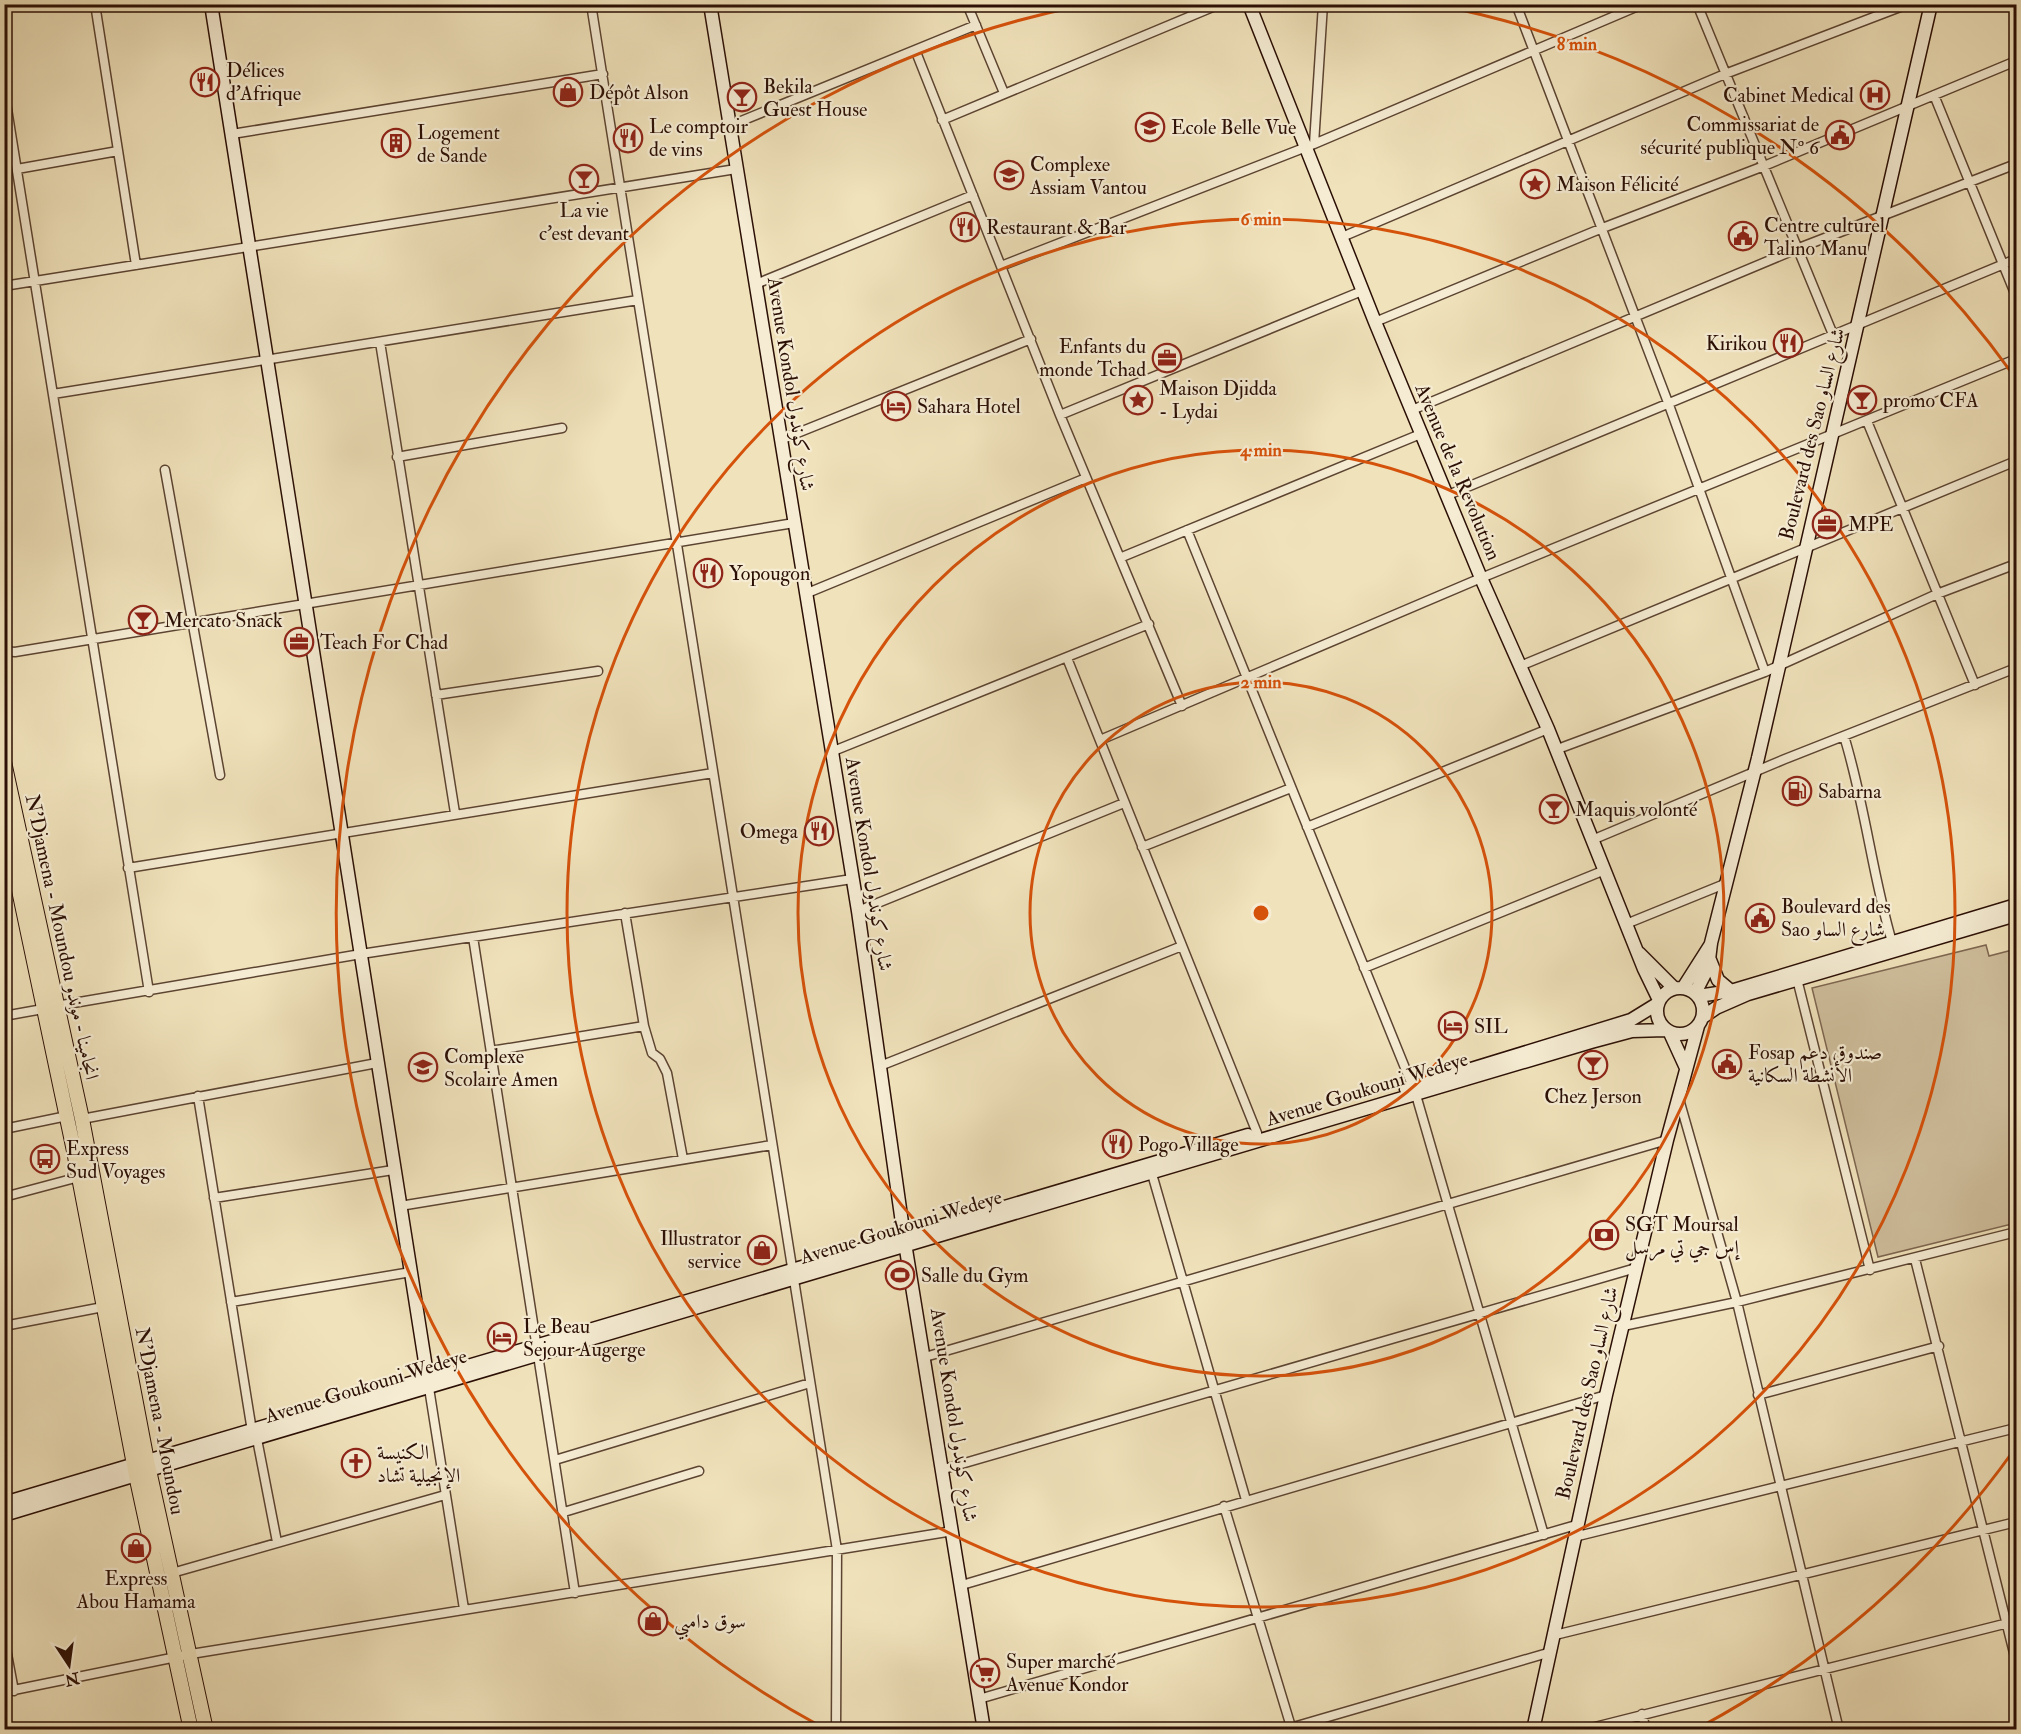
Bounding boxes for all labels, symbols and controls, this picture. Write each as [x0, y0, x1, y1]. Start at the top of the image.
text: 8 min [1557, 33, 1598, 56]
place label: Délices d'Afrique [226, 58, 301, 106]
restaurant icon: Délices d'Afrique [189, 66, 221, 98]
place label: Bekila Guest House [763, 74, 867, 122]
shop icon: Dépôt Alson [552, 76, 584, 108]
hospital icon: Cabinet Medical [1859, 79, 1891, 111]
place label: Dépôt Alson [589, 80, 689, 106]
bar icon: Bekila Guest House [726, 81, 758, 113]
place label: Cabinet Medical [1723, 83, 1854, 108]
school or university icon: Ecole Belle Vue [1134, 111, 1166, 143]
place label: Commissariat de sécurité publique Nº 6 [1640, 112, 1820, 161]
place label: Le comptoir de vins [649, 114, 749, 162]
place label: Ecole Belle Vue [1171, 115, 1296, 140]
public building icon: Commissariat de sécurité publique Nº 6 [1824, 119, 1856, 151]
place label: Logement de Sande [417, 120, 500, 168]
restaurant icon: Le comptoir de vins [612, 122, 644, 154]
building icon: Logement de Sande [380, 127, 412, 159]
place label: Complexe Assiam Vantou [1029, 152, 1147, 200]
school or university icon: Complexe Assiam Vantou [993, 159, 1025, 191]
bar icon: La vie c'est devant [568, 163, 600, 195]
place icon: Maison Félicité [1519, 168, 1551, 200]
place label: Maison Félicité [1556, 172, 1679, 197]
place label: La vie c'est devant [539, 198, 630, 246]
text: 6 min [1241, 208, 1282, 231]
restaurant icon: Restaurant & Bar [949, 211, 981, 243]
place label: Centre culturel Talino Manu [1764, 213, 1885, 261]
place label: Restaurant & Bar [986, 215, 1127, 240]
public building icon: Centre culturel Talino Manu [1727, 220, 1759, 252]
street label: Avenue Kondol شارع كوندول [757, 274, 820, 494]
street label: Boulevard des Sao شارع الساو [1774, 325, 1855, 544]
restaurant icon: Kirikou [1772, 327, 1804, 359]
place label: Kirikou [1706, 331, 1767, 356]
place label: Enfants du monde Tchad [1039, 334, 1146, 382]
office icon: Enfants du monde Tchad [1151, 342, 1183, 374]
place label: Maison Djidda - Lydai [1159, 376, 1278, 424]
street label: Avenue de la Revolution [1409, 379, 1507, 564]
place icon: Maison Djidda - Lydai [1122, 384, 1154, 416]
bar icon: promo CFA [1846, 384, 1878, 416]
place label: promo CFA [1882, 388, 1979, 414]
hotel icon: Sahara Hotel [880, 390, 912, 422]
place label: Sahara Hotel [917, 394, 1021, 419]
text: 4 min [1239, 439, 1282, 462]
office icon: MPE [1811, 508, 1843, 540]
place label: MPE [1848, 512, 1893, 537]
restaurant icon: Yopougon [692, 557, 724, 589]
place label: Yopougon [729, 561, 810, 587]
bar icon: Mercato Snack [127, 604, 159, 636]
place label: Mercato Snack [164, 608, 283, 633]
office icon: Teach For Chad [283, 626, 315, 658]
place label: Teach For Chad [320, 630, 448, 655]
text: 2 min [1241, 671, 1282, 694]
street label: Avenue Kondol شارع كوندول [835, 754, 898, 974]
fuel station icon: Sabarna [1781, 775, 1813, 807]
place label: Sabarna [1818, 779, 1882, 804]
street label: N'Djamena - Moundou انجامينا - موندو [20, 792, 104, 1082]
bar icon: Maquis volonté [1538, 793, 1570, 825]
place label: Maquis volonté [1575, 797, 1698, 822]
restaurant icon: Omega [803, 815, 835, 847]
place label: Omega [740, 819, 799, 844]
place label: Boulevard des Sao شارع الساو [1781, 894, 1891, 947]
public building icon: Boulevard des Sao شارع الساو [1744, 902, 1776, 934]
centre of rings [1251, 903, 1271, 923]
hotel icon: SIL [1437, 1010, 1469, 1042]
place label: SIL [1474, 1014, 1508, 1039]
place label: Fosap صندوق دعم الأنشطة السكانية [1748, 1040, 1882, 1088]
place label: Complexe Scolaire Amen [444, 1044, 558, 1092]
street label: Avenue Goukouni Wedeye [1262, 1046, 1471, 1132]
public building icon: Fosap صندوق دعم الأنشطة السكانية [1711, 1048, 1743, 1080]
bar icon: Chez Jerson [1577, 1049, 1609, 1081]
school or university icon: Complexe Scolaire Amen [407, 1051, 439, 1083]
place label: Chez Jerson [1544, 1084, 1642, 1109]
restaurant icon: Pogo Village [1101, 1128, 1133, 1160]
place label: Pogo Village [1138, 1132, 1239, 1157]
place label: Express Sud Voyages [66, 1136, 166, 1184]
bus stop icon: Express Sud Voyages [29, 1143, 61, 1175]
street label: Avenue Goukouni Wedeye [796, 1184, 1005, 1270]
place label: SGT Moursal إس جي تي مرسل [1625, 1212, 1741, 1263]
bank icon: SGT Moursal إس جي تي مرسل [1588, 1219, 1620, 1251]
place label: Illustrator service [660, 1226, 742, 1274]
shop icon: Illustrator service [746, 1234, 778, 1266]
sports icon: Salle du Gym [884, 1259, 916, 1291]
place label: Salle du Gym [921, 1263, 1029, 1288]
street label: Boulevard des Sao شارع الساو [1550, 1284, 1629, 1503]
street label: Avenue Kondol شارع كوندول [920, 1305, 983, 1525]
place label: Le Beau Sejour Augerge [523, 1314, 646, 1362]
hotel icon: Le Beau Sejour Augerge [486, 1321, 518, 1353]
street label: N'Djamena - Moundou [130, 1325, 190, 1517]
street label: Avenue Goukouni Wedeye [261, 1343, 470, 1429]
place label: الكنيسة الإنجيلية تشاد [377, 1440, 460, 1490]
church icon: الكنيسة الإنجيلية تشاد [340, 1447, 372, 1479]
shop icon: Express Abou Hamama [120, 1532, 152, 1564]
place label: Express Abou Hamama [76, 1566, 196, 1614]
shop icon: سوق دامبي [637, 1605, 669, 1637]
place label: سوق دامبي [674, 1609, 746, 1640]
north arrow [39, 1635, 99, 1695]
place label: Super marché Avenue Kondor [1005, 1649, 1129, 1697]
supermarket icon: Super marché Avenue Kondor [969, 1657, 1001, 1689]
text: N [62, 1667, 82, 1690]

